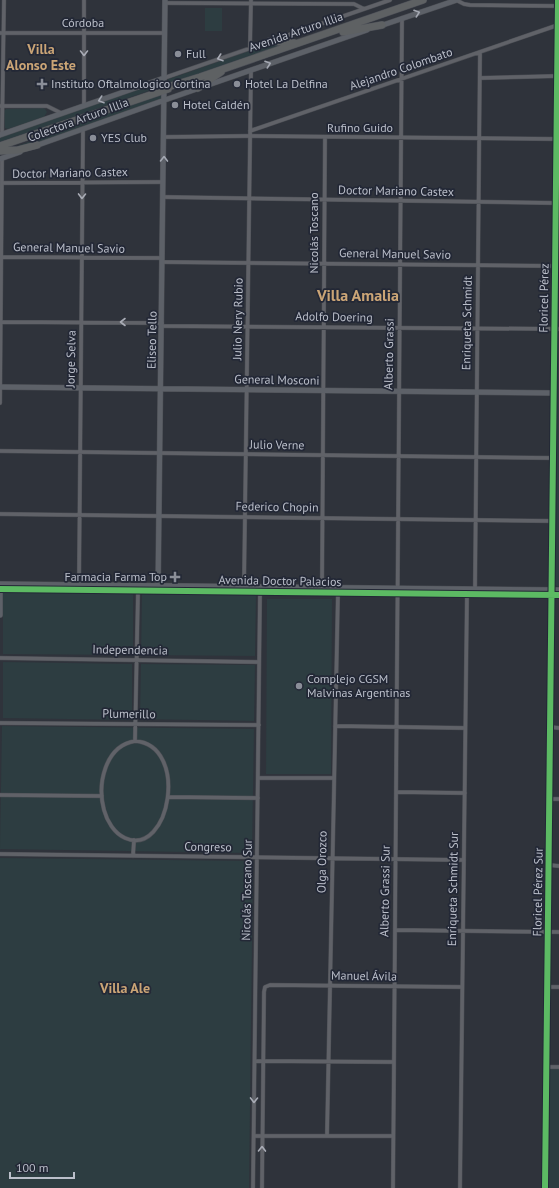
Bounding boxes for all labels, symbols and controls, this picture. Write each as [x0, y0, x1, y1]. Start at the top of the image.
street label: Avenida Arturo Illia [247, 8, 345, 55]
one-way arrow [413, 10, 420, 18]
street label: Córdoba [62, 15, 104, 30]
district label: Villa Alonso Este [6, 40, 76, 74]
street label: Alejandro Colombato [347, 44, 454, 93]
place label: Full [186, 46, 206, 61]
marker: Full [173, 49, 183, 59]
one-way arrow [80, 50, 88, 56]
one-way arrow [217, 53, 224, 62]
one-way arrow [264, 61, 271, 69]
place label: Instituto Oftalmologico Cortina [51, 76, 211, 91]
place label: Hotel La Delfina [245, 76, 328, 91]
marker: Instituto Oftalmologico Cortina [36, 78, 48, 90]
marker: Hotel La Delfina [232, 79, 242, 89]
street label: Colectora Arturo Illia [25, 94, 130, 145]
one-way arrow [98, 95, 105, 103]
place label: Hotel Caldén [183, 97, 249, 112]
marker: Hotel Caldén [170, 100, 180, 110]
street label: Rufino Guido [327, 120, 393, 135]
place label: YES Club [101, 130, 147, 145]
marker: YES Club [88, 133, 98, 143]
one-way arrow [160, 156, 168, 162]
street label: Doctor Mariano Castex [12, 164, 128, 181]
street label: Doctor Mariano Castex [338, 182, 454, 199]
street label: Nicolás Toscano [306, 192, 321, 274]
one-way arrow [78, 193, 87, 199]
street label: General Manuel Savio [13, 239, 125, 256]
street label: General Manuel Savio [339, 245, 451, 262]
street label: Floricel Pérez [535, 263, 552, 333]
street label: Enriqueta Schmidt [458, 276, 475, 370]
street label: Julio Nery Rubio [229, 278, 246, 361]
district label: Villa Amalia [316, 285, 399, 305]
street label: Adolfo Doering [295, 308, 373, 325]
street label: Eliseo Tello [143, 311, 160, 369]
one-way arrow [120, 318, 126, 326]
street label: Alberto Grassi [380, 318, 397, 390]
street label: Jorge Selva [62, 330, 79, 389]
street label: General Mosconi [234, 371, 320, 388]
street label: Julio Verne [248, 437, 305, 452]
street label: Federico Chopin [235, 498, 319, 515]
place label: Farmacia Farma Top [64, 569, 167, 584]
marker: Farmacia Farma Top [170, 572, 180, 582]
street label: Avenida Doctor Palacios [218, 572, 342, 589]
street label: Independencia [92, 641, 168, 658]
place label: Complejo CGSM Malvinas Argentinas [307, 671, 410, 700]
marker: Complejo CGSM Malvinas Argentinas [294, 681, 304, 691]
street label: Plumerillo [102, 706, 156, 721]
street label: Olga Orozco [313, 831, 330, 893]
street label: Enriqueta Schmidt Sur [444, 832, 461, 946]
street label: Congreso [184, 839, 232, 854]
street label: Nicolás Toscano Sur [238, 839, 255, 941]
street label: Alberto Grassi Sur [376, 845, 393, 937]
street label: Floricel Pérez Sur [529, 847, 546, 937]
street label: Manuel Ávila [331, 967, 397, 984]
district label: Villa Ale [99, 979, 150, 997]
one-way arrow [250, 1097, 259, 1103]
one-way arrow [258, 1146, 266, 1152]
scale bar [10, 1154, 74, 1180]
text: 100 m [16, 1160, 49, 1175]

